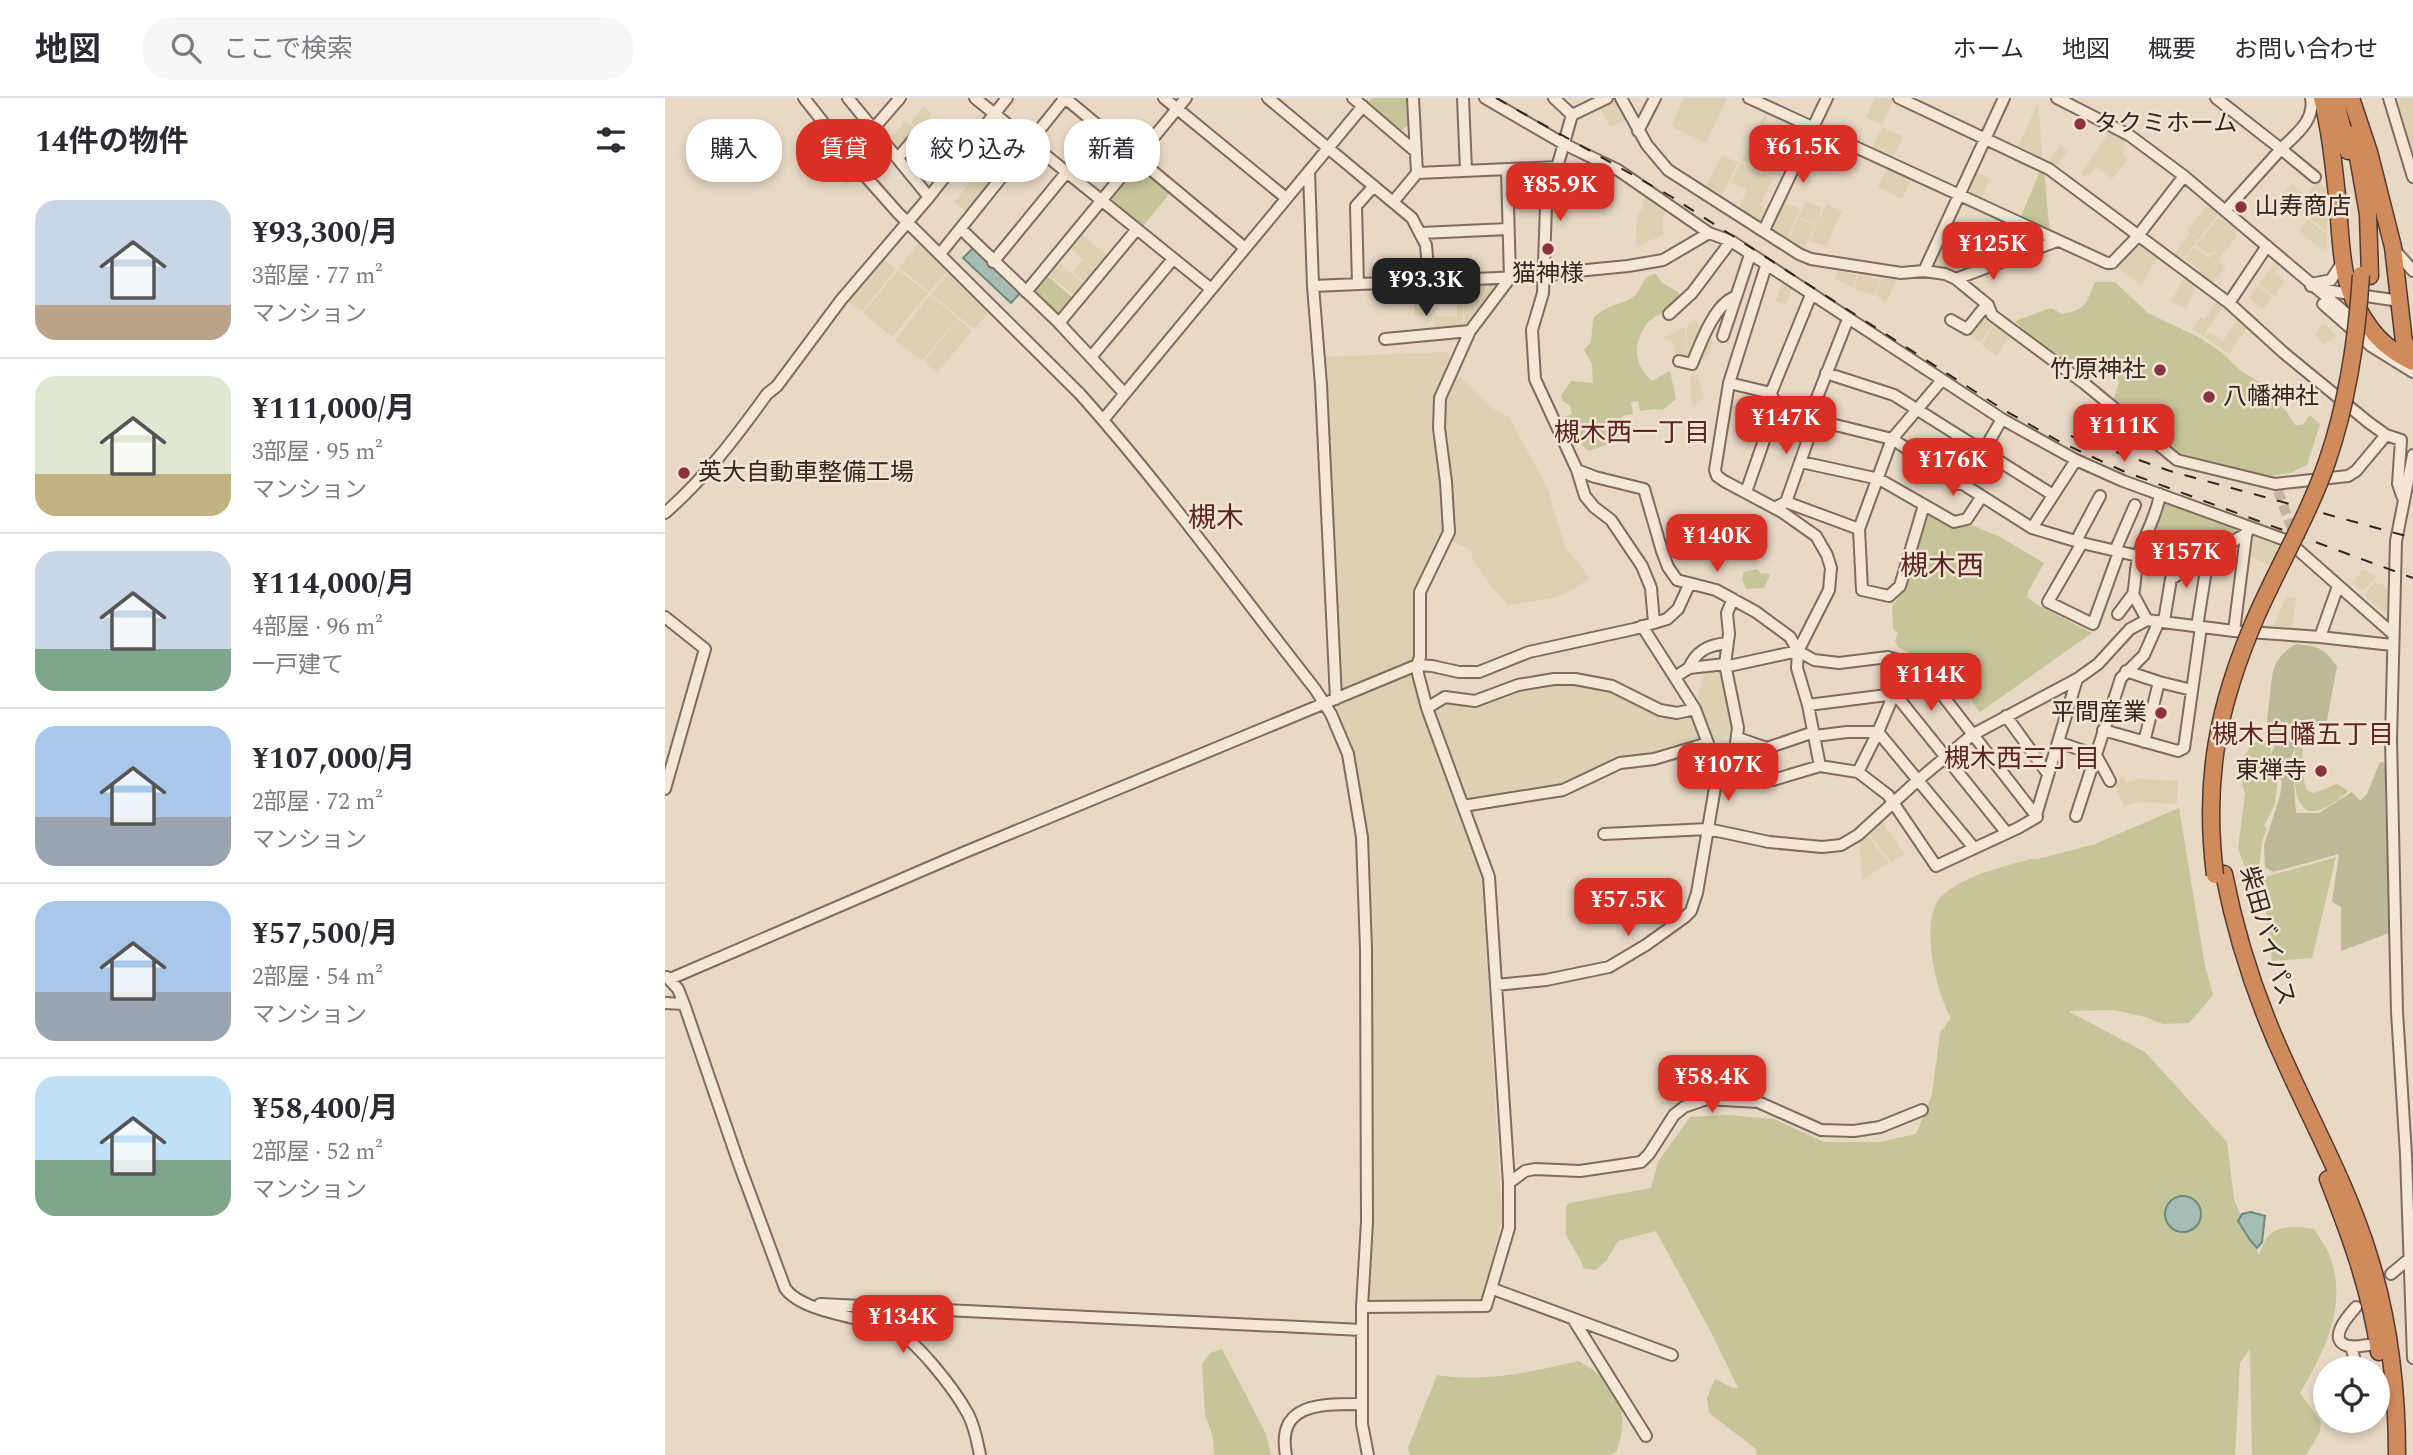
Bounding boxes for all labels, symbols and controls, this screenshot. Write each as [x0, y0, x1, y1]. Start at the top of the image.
search box [143, 17, 633, 80]
text: 地図 [35, 25, 101, 75]
icon: search [167, 29, 205, 67]
text: ここで検索 [223, 29, 353, 69]
text: ホーム [1953, 32, 2024, 68]
text: 地図 [2062, 32, 2110, 68]
text: 概要 [2148, 32, 2196, 68]
text: お問い合わせ [2234, 32, 2378, 68]
place label: タクミホーム [2094, 106, 2237, 142]
marker: タクミホーム [2072, 116, 2088, 132]
text: 14件の物件 [35, 119, 189, 165]
chip: 購入 [686, 119, 782, 182]
chip: 賃貸 [796, 119, 892, 182]
chip: 絞り込み [906, 119, 1050, 182]
chip: 新着 [1064, 119, 1160, 182]
icon: filters [592, 121, 630, 159]
pin: ¥61.5K [1746, 126, 1860, 185]
text: ¥61.5K [1765, 130, 1841, 165]
pin: ¥85.9K [1503, 164, 1617, 223]
text: ¥85.9K [1522, 168, 1598, 203]
place label: 山寿商店 [2255, 189, 2351, 225]
marker: 山寿商店 [2233, 199, 2249, 215]
text: ¥93,300/月 [252, 210, 399, 256]
pin: ¥125K [1944, 222, 2042, 282]
text: ¥125K [1958, 227, 2028, 262]
icon: home [91, 228, 175, 312]
marker: 猫神様 [1540, 241, 1556, 257]
place label: 猫神様 [1512, 256, 1584, 292]
pin: ¥93.3K [1369, 258, 1483, 318]
text: 3部屋 · 77 m² [252, 259, 383, 294]
text: ¥93.3K [1388, 263, 1464, 298]
text: マンション [252, 297, 367, 332]
place label: 竹原神社 [2050, 352, 2146, 388]
marker: 竹原神社 [2152, 362, 2168, 378]
place label: 八幡神社 [2223, 379, 2319, 415]
text: ¥111,000/月 [252, 386, 415, 432]
marker: 八幡神社 [2201, 389, 2217, 405]
pin: ¥147K [1737, 396, 1835, 456]
text: ¥147K [1751, 401, 1821, 436]
icon: home [91, 404, 175, 488]
pin: ¥111K [2075, 404, 2173, 464]
text: ¥111K [2089, 409, 2159, 444]
district label: 槻木西一丁目 [1554, 413, 1710, 453]
text: 3部屋 · 95 m² [252, 435, 383, 470]
pin: ¥176K [1904, 438, 2002, 498]
text: ¥176K [1918, 443, 1988, 478]
place label: 英大自動車整備工場 [698, 455, 914, 491]
marker: 英大自動車整備工場 [676, 465, 692, 481]
text: マンション [252, 473, 367, 508]
district label: 槻木 [1188, 497, 1244, 540]
pin: ¥140K [1668, 514, 1766, 574]
text: ¥140K [1682, 519, 1752, 554]
pin: ¥157K [2137, 531, 2235, 590]
text: ¥157K [2151, 535, 2221, 570]
district label: 槻木西 [1900, 545, 1984, 588]
text: ¥114,000/月 [252, 561, 415, 607]
icon: home [91, 579, 175, 663]
text: 4部屋 · 96 m² [252, 610, 383, 645]
text: 一戸建て [252, 648, 344, 683]
pin: ¥114K [1882, 654, 1980, 713]
text: ¥114K [1896, 658, 1966, 693]
place label: 平間産業 [2051, 695, 2147, 731]
marker: 平間産業 [2153, 705, 2169, 721]
district label: 槻木白幡五丁目 [2212, 715, 2394, 755]
text: ¥107,000/月 [252, 736, 415, 782]
district label: 槻木西三丁目 [1944, 739, 2100, 779]
pin: ¥107K [1679, 744, 1777, 803]
text: ¥107K [1693, 748, 1763, 783]
place label: 東禅寺 [2235, 753, 2307, 789]
icon: home [91, 754, 175, 838]
marker: 東禅寺 [2313, 763, 2329, 779]
text: 2部屋 · 72 m² [252, 785, 383, 820]
text: マンション [252, 823, 367, 858]
street label: 柴田バイパス [2230, 862, 2304, 1010]
pin: ¥57.5K [1571, 878, 1685, 938]
text: ¥57.5K [1590, 883, 1666, 918]
text: ¥57,500/月 [252, 911, 399, 957]
icon: home [91, 929, 175, 1013]
text: 2部屋 · 54 m² [252, 960, 383, 995]
text: マンション [252, 998, 367, 1033]
pin: ¥58.4K [1655, 1056, 1769, 1115]
text: ¥58.4K [1674, 1060, 1750, 1095]
text: ¥58,400/月 [252, 1086, 399, 1132]
icon: home [91, 1104, 175, 1188]
text: 2部屋 · 52 m² [252, 1135, 383, 1170]
text: マンション [252, 1173, 367, 1208]
pin: ¥134K [854, 1296, 952, 1355]
text: ¥134K [868, 1300, 938, 1335]
map controls [2313, 1356, 2390, 1433]
button: locate [2313, 1356, 2390, 1433]

